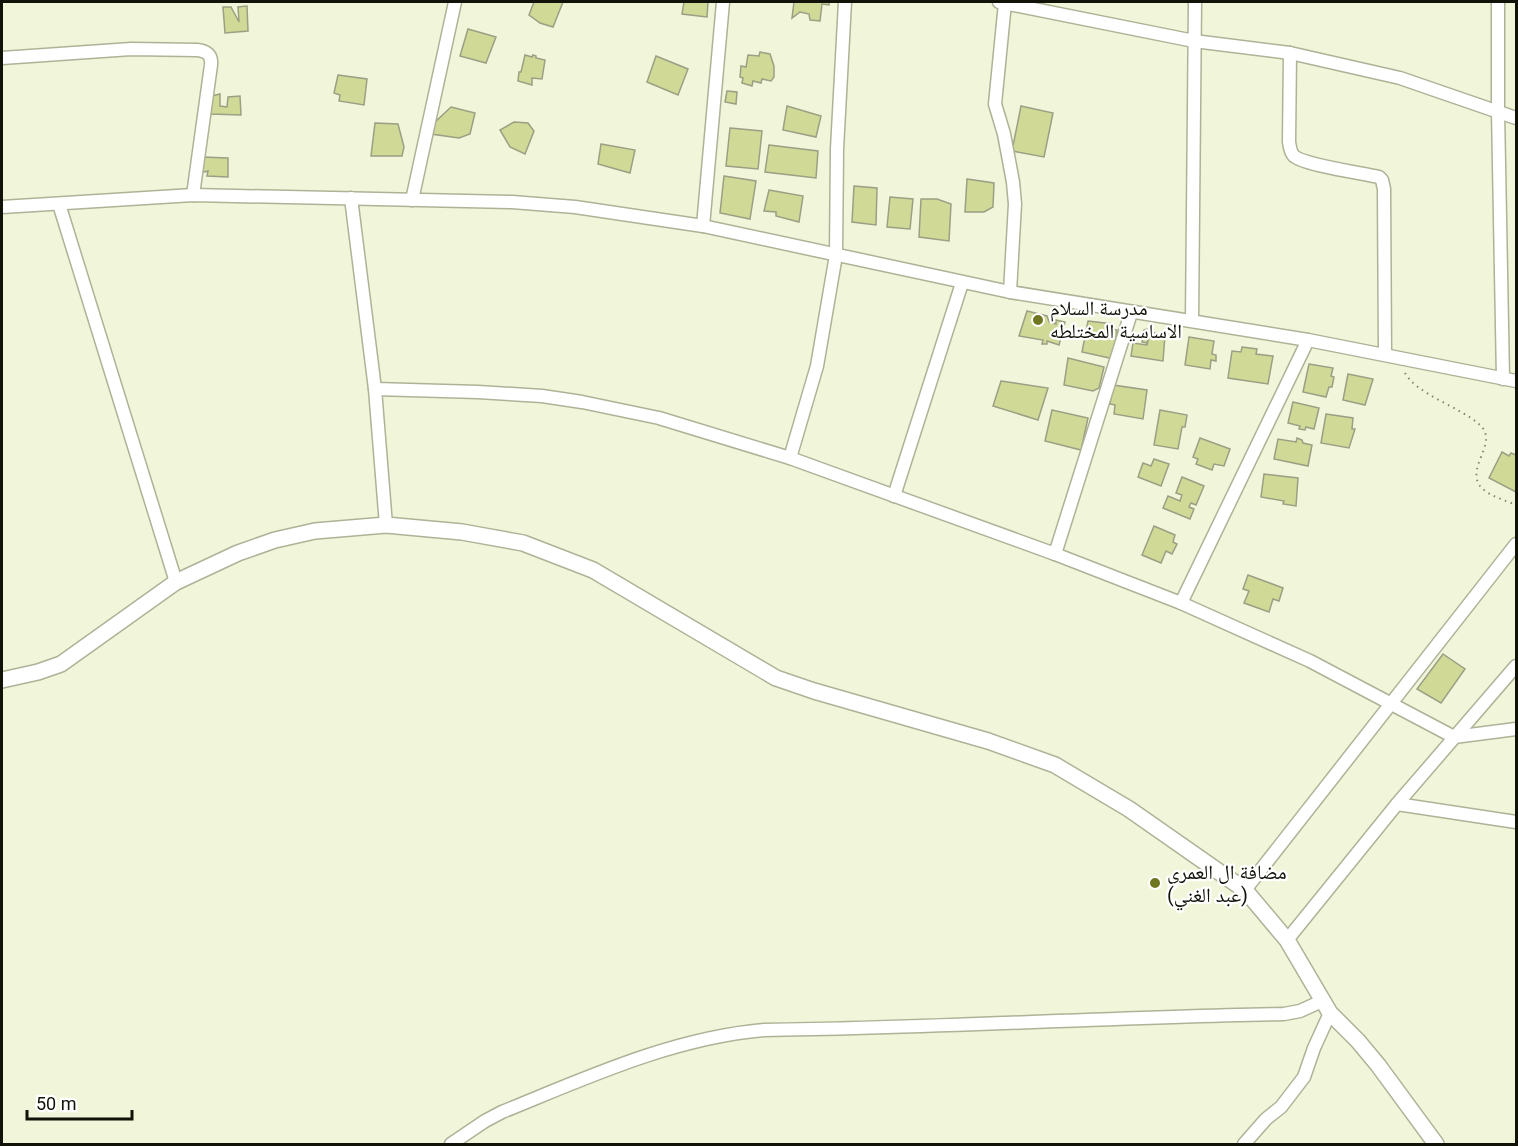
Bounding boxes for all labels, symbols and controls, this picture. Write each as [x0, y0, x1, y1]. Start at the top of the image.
place label: مدرسة السلام الاساسية المختلطه [1050, 296, 1182, 343]
marker: مدرسة السلام الاساسية المختلطه [1031, 313, 1045, 327]
place label: مضافة ال العمري (عبد الغني) [1167, 860, 1287, 911]
marker: مضافة ال العمري (عبد الغني) [1148, 876, 1162, 890]
scale bar [27, 1083, 132, 1121]
text: 50 m [36, 1093, 76, 1114]

